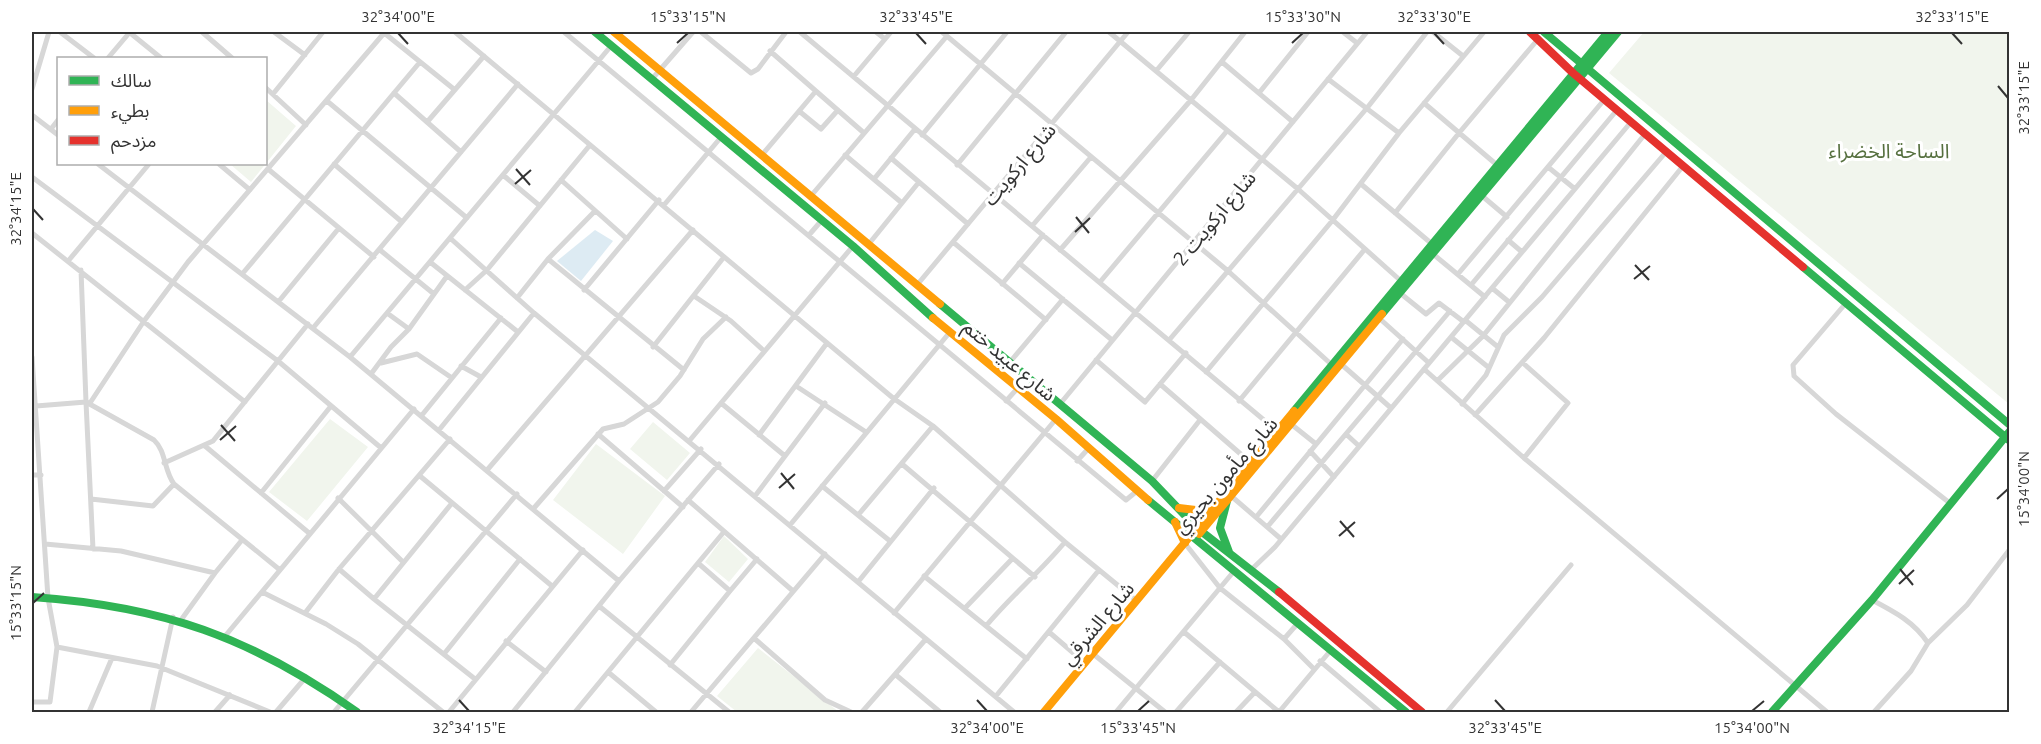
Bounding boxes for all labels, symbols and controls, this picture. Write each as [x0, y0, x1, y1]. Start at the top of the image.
text: 32°34'00"E [361, 8, 435, 25]
text: 15°33'15"N [650, 8, 726, 25]
text: 32°33'45"E [879, 8, 953, 25]
text: 15°33'30"N [1265, 8, 1341, 25]
text: 32°33'30"E [1397, 8, 1471, 25]
text: 32°33'15"E [1915, 8, 1989, 25]
legend [57, 57, 267, 165]
text: 32°33'15"E [2015, 61, 2032, 135]
text: سالك [111, 70, 152, 90]
text: بطيء [111, 100, 149, 124]
street label: شارع اركويت [978, 118, 1063, 212]
text: مزدحم [111, 130, 156, 154]
park label: الساحة الخضراء [1829, 139, 1949, 163]
street label: شارع اركويت 2 [1168, 166, 1263, 272]
text: 32°34'15"E [7, 172, 24, 246]
street label: شارع عبيد ختم [957, 315, 1061, 408]
street label: شارع مأمون بحيري [1168, 412, 1285, 541]
text: 15°34'00"N [2015, 451, 2032, 527]
text: 15°33'15"N [7, 565, 24, 641]
street label: شارع الشرقي [1056, 577, 1142, 672]
text: 32°34'15"E [432, 719, 506, 736]
text: 32°34'00"E [950, 719, 1024, 736]
text: 15°33'45"N [1100, 719, 1176, 736]
text: 32°33'45"E [1468, 719, 1542, 736]
text: 15°34'00"N [1714, 719, 1790, 736]

